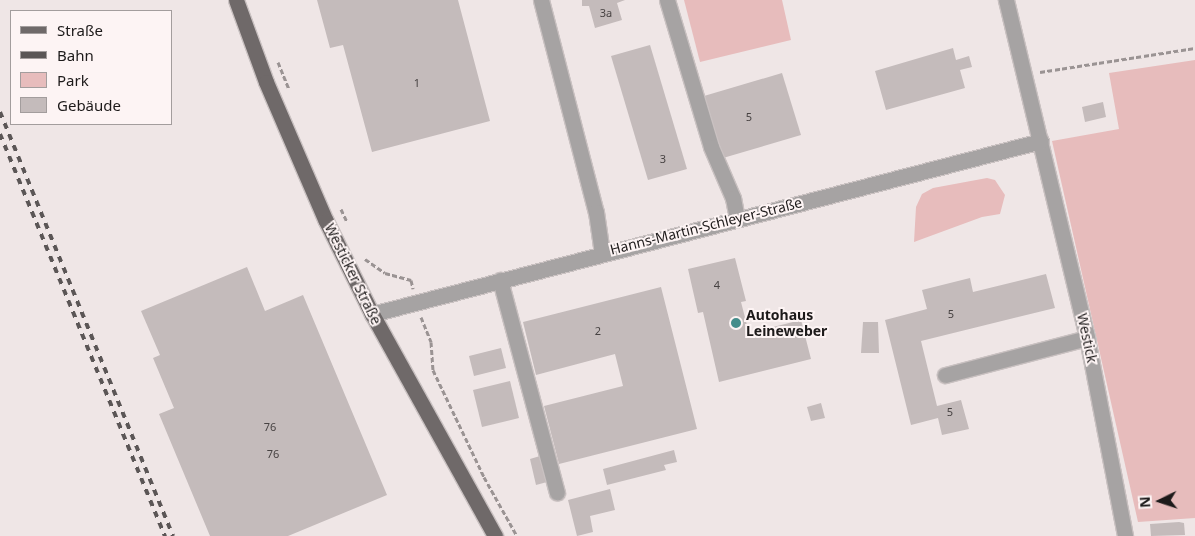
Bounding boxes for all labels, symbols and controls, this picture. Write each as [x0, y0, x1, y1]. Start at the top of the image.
house number: 3a [600, 6, 612, 20]
legend [10, 10, 172, 125]
text: Straße [57, 20, 103, 40]
text: Bahn [57, 45, 94, 65]
text: Park [57, 70, 89, 90]
house number: 1 [414, 76, 420, 90]
text: Gebäude [57, 95, 121, 115]
house number: 5 [746, 110, 752, 124]
house number: 3 [660, 152, 666, 166]
street label: Hanns-Martin-Schleyer-Straße [608, 194, 804, 258]
street label: Westicker Straße [321, 221, 385, 327]
house number: 4 [714, 278, 720, 292]
place label: Autohaus Leineweber [746, 307, 827, 340]
house number: 5 [948, 307, 954, 321]
street label: Westick [1074, 312, 1100, 364]
marker: Autohaus Leineweber [730, 317, 742, 329]
house number: 2 [595, 324, 601, 338]
house number: 5 [947, 405, 953, 419]
house number: 76 [264, 420, 276, 434]
house number: 76 [267, 447, 279, 461]
north arrow [1135, 476, 1185, 526]
text: N [1135, 496, 1154, 508]

